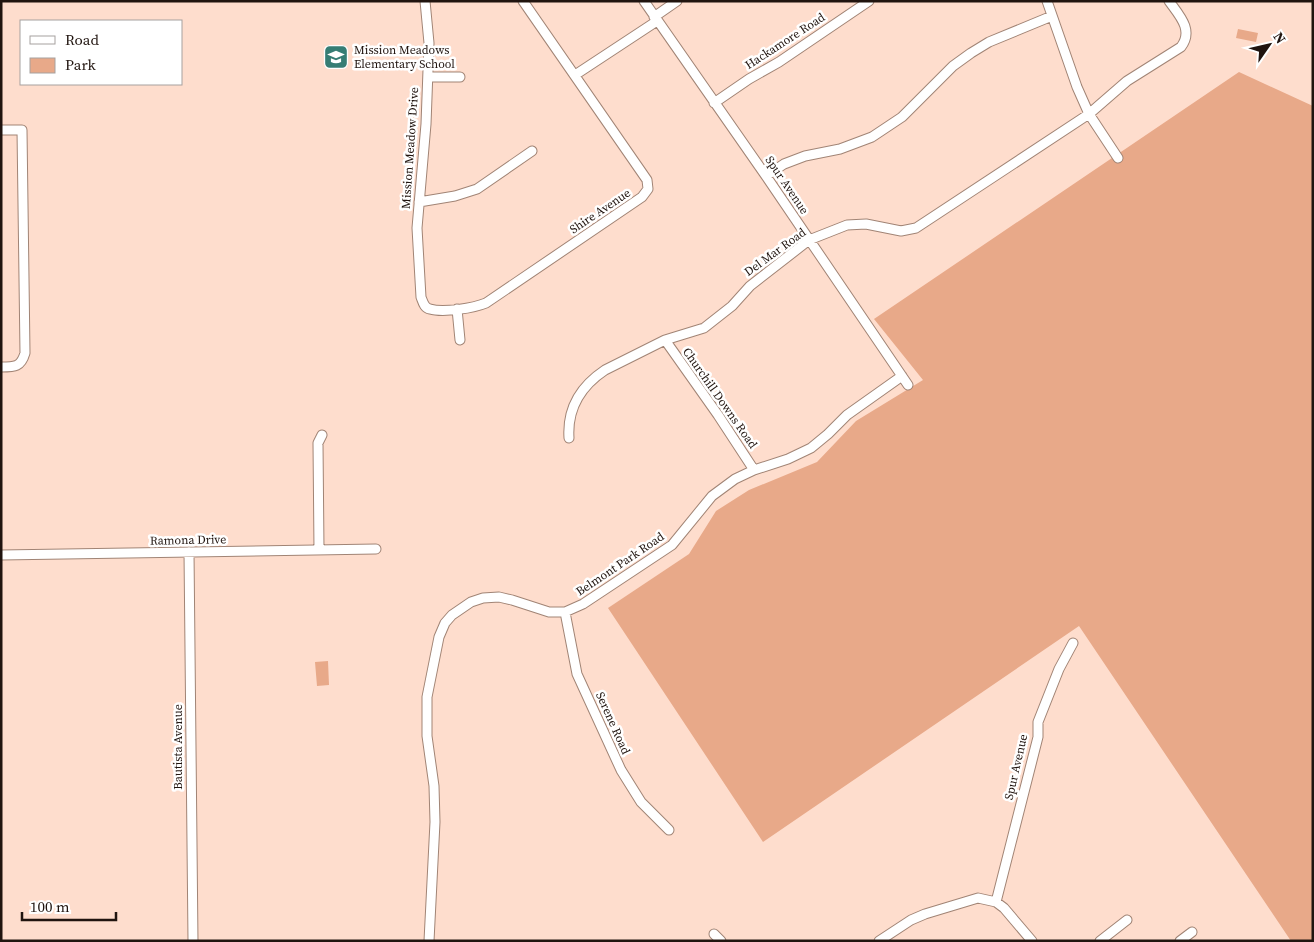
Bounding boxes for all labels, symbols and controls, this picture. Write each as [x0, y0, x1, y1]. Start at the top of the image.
street label: Hackamore Road [742, 9, 828, 73]
legend [20, 20, 182, 85]
north arrow [1244, 20, 1294, 70]
text: N [1269, 28, 1291, 48]
text: Road [65, 29, 99, 50]
place label: Mission Meadows Elementary School [354, 42, 455, 72]
school or university icon: Mission Meadows Elementary School [323, 44, 349, 70]
text: Park [65, 54, 97, 75]
street label: Mission Meadow Drive [398, 87, 422, 209]
street label: Spur Avenue [762, 153, 812, 217]
street label: Shire Avenue [566, 185, 634, 237]
street label: Del Mar Road [741, 224, 809, 280]
street label: Churchill Downs Road [679, 344, 761, 452]
street label: Belmont Park Road [573, 528, 667, 599]
street label: Ramona Drive [150, 531, 226, 549]
street label: Serene Road [592, 689, 634, 757]
street label: Bautista Avenue [170, 704, 186, 790]
street label: Spur Avenue [1001, 732, 1031, 802]
scale bar [22, 890, 116, 922]
text: 100 m [30, 896, 70, 917]

